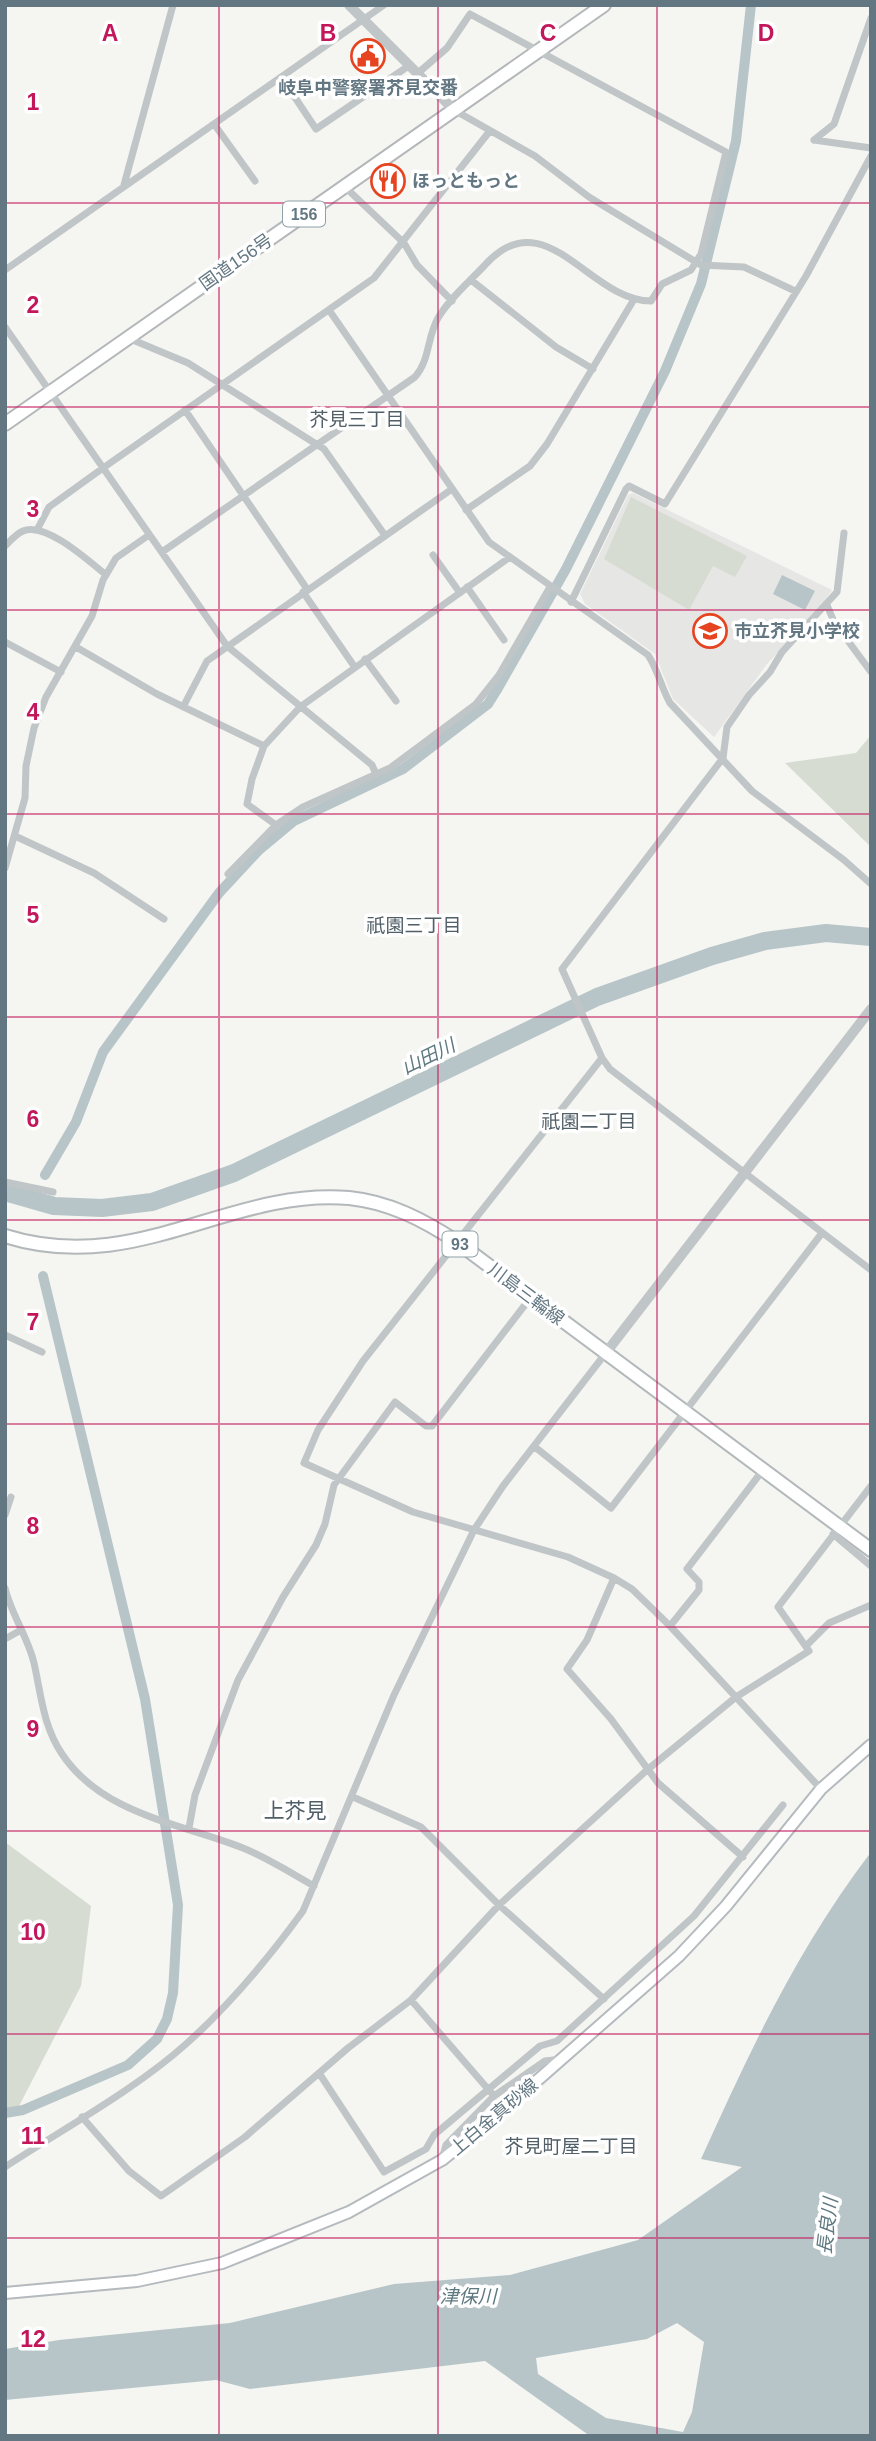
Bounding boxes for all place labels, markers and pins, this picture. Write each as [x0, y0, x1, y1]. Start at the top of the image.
public building icon: 岐阜中警察署芥見交番 [349, 37, 387, 75]
place label: 岐阜中警察署芥見交番 [278, 78, 458, 98]
restaurant icon: ほっともっと [369, 162, 407, 200]
place label: ほっともっと [412, 171, 520, 191]
school or university icon: 市立芥見小学校 [691, 612, 729, 650]
place label: 市立芥見小学校 [734, 621, 860, 641]

